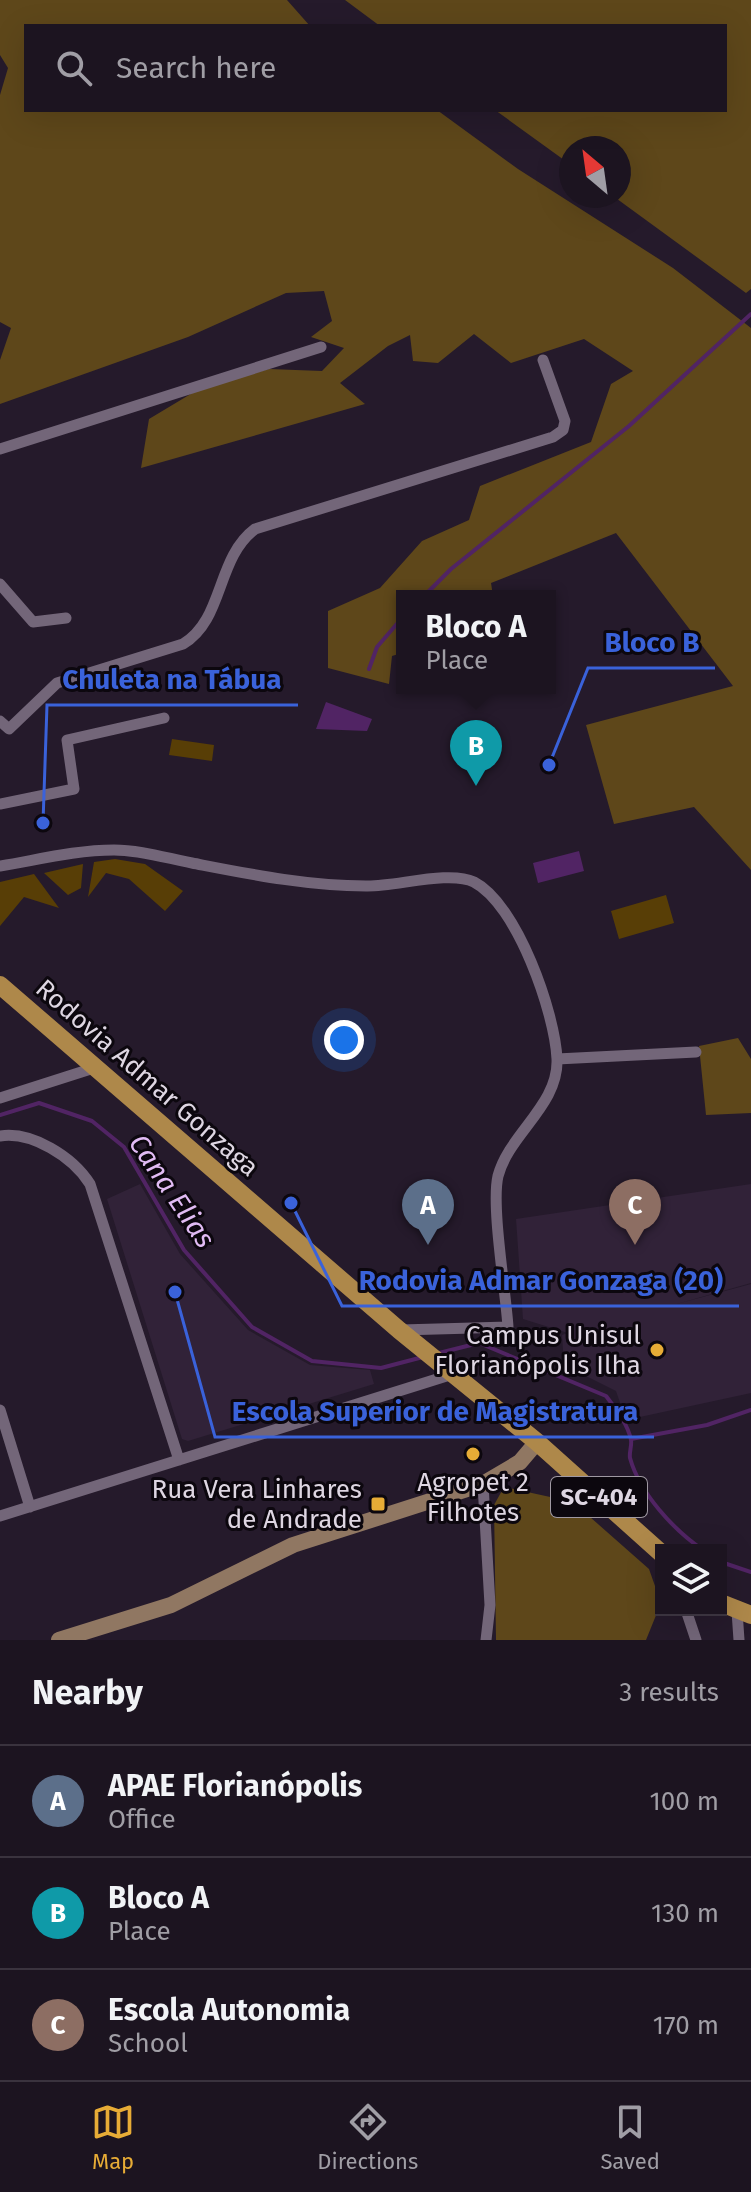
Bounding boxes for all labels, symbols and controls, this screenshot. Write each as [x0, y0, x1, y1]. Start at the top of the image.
search box [24, 24, 727, 112]
icon: search [52, 46, 96, 90]
text: Search here [116, 50, 276, 86]
north arrow [559, 136, 631, 208]
popup [396, 590, 556, 694]
text: Bloco A [426, 609, 526, 645]
callout: Bloco B [588, 616, 715, 668]
text: Bloco B [605, 626, 699, 659]
text: Place [426, 645, 488, 676]
callout: Chuleta na Tábua [47, 653, 298, 705]
text: Chuleta na Tábua [62, 663, 282, 696]
pin: B [450, 720, 502, 786]
street label: Rodovia Admar Gonzaga [29, 973, 265, 1183]
your location [324, 1020, 364, 1060]
water label: Cana Elias [122, 1128, 222, 1254]
pin: A [402, 1179, 454, 1245]
pin: C [609, 1179, 661, 1245]
callout: Rodovia Admar Gonzaga (20) [342, 1254, 739, 1306]
text: Rodovia Admar Gonzaga (20) [359, 1264, 723, 1297]
place label: Campus Unisul Florianópolis Ilha [435, 1320, 641, 1381]
marker: Campus Unisul Florianópolis Ilha [648, 1341, 666, 1359]
callout: Escola Superior de Magistratura [215, 1385, 654, 1437]
text: Escola Superior de Magistratura [232, 1395, 638, 1428]
marker: Agropet 2 Filhotes [464, 1445, 482, 1463]
place label: Agropet 2 Filhotes [417, 1467, 529, 1528]
place label: Rua Vera Linhares de Andrade [152, 1474, 362, 1535]
road number: SC-404 [551, 1477, 647, 1517]
marker: Rua Vera Linhares de Andrade [369, 1495, 387, 1513]
map controls [655, 1544, 727, 1616]
button: layers [655, 1544, 727, 1616]
text: Nearby [32, 1672, 143, 1713]
text: 3 results [619, 1677, 719, 1708]
text: APAE Florianópolis [108, 1768, 362, 1804]
text: A [50, 1786, 66, 1817]
text: 100 m [650, 1786, 719, 1817]
text: Office [108, 1804, 176, 1835]
text: Bloco A [108, 1880, 209, 1916]
text: B [50, 1898, 66, 1929]
text: 130 m [651, 1898, 719, 1929]
text: Place [108, 1916, 171, 1947]
text: Escola Autonomia [108, 1992, 350, 2028]
text: C [51, 2010, 65, 2041]
text: 170 m [653, 2010, 719, 2041]
text: School [108, 2028, 188, 2059]
tab: Map [91, 2100, 135, 2175]
tab: Directions [317, 2100, 418, 2175]
tab: Saved [600, 2100, 660, 2175]

